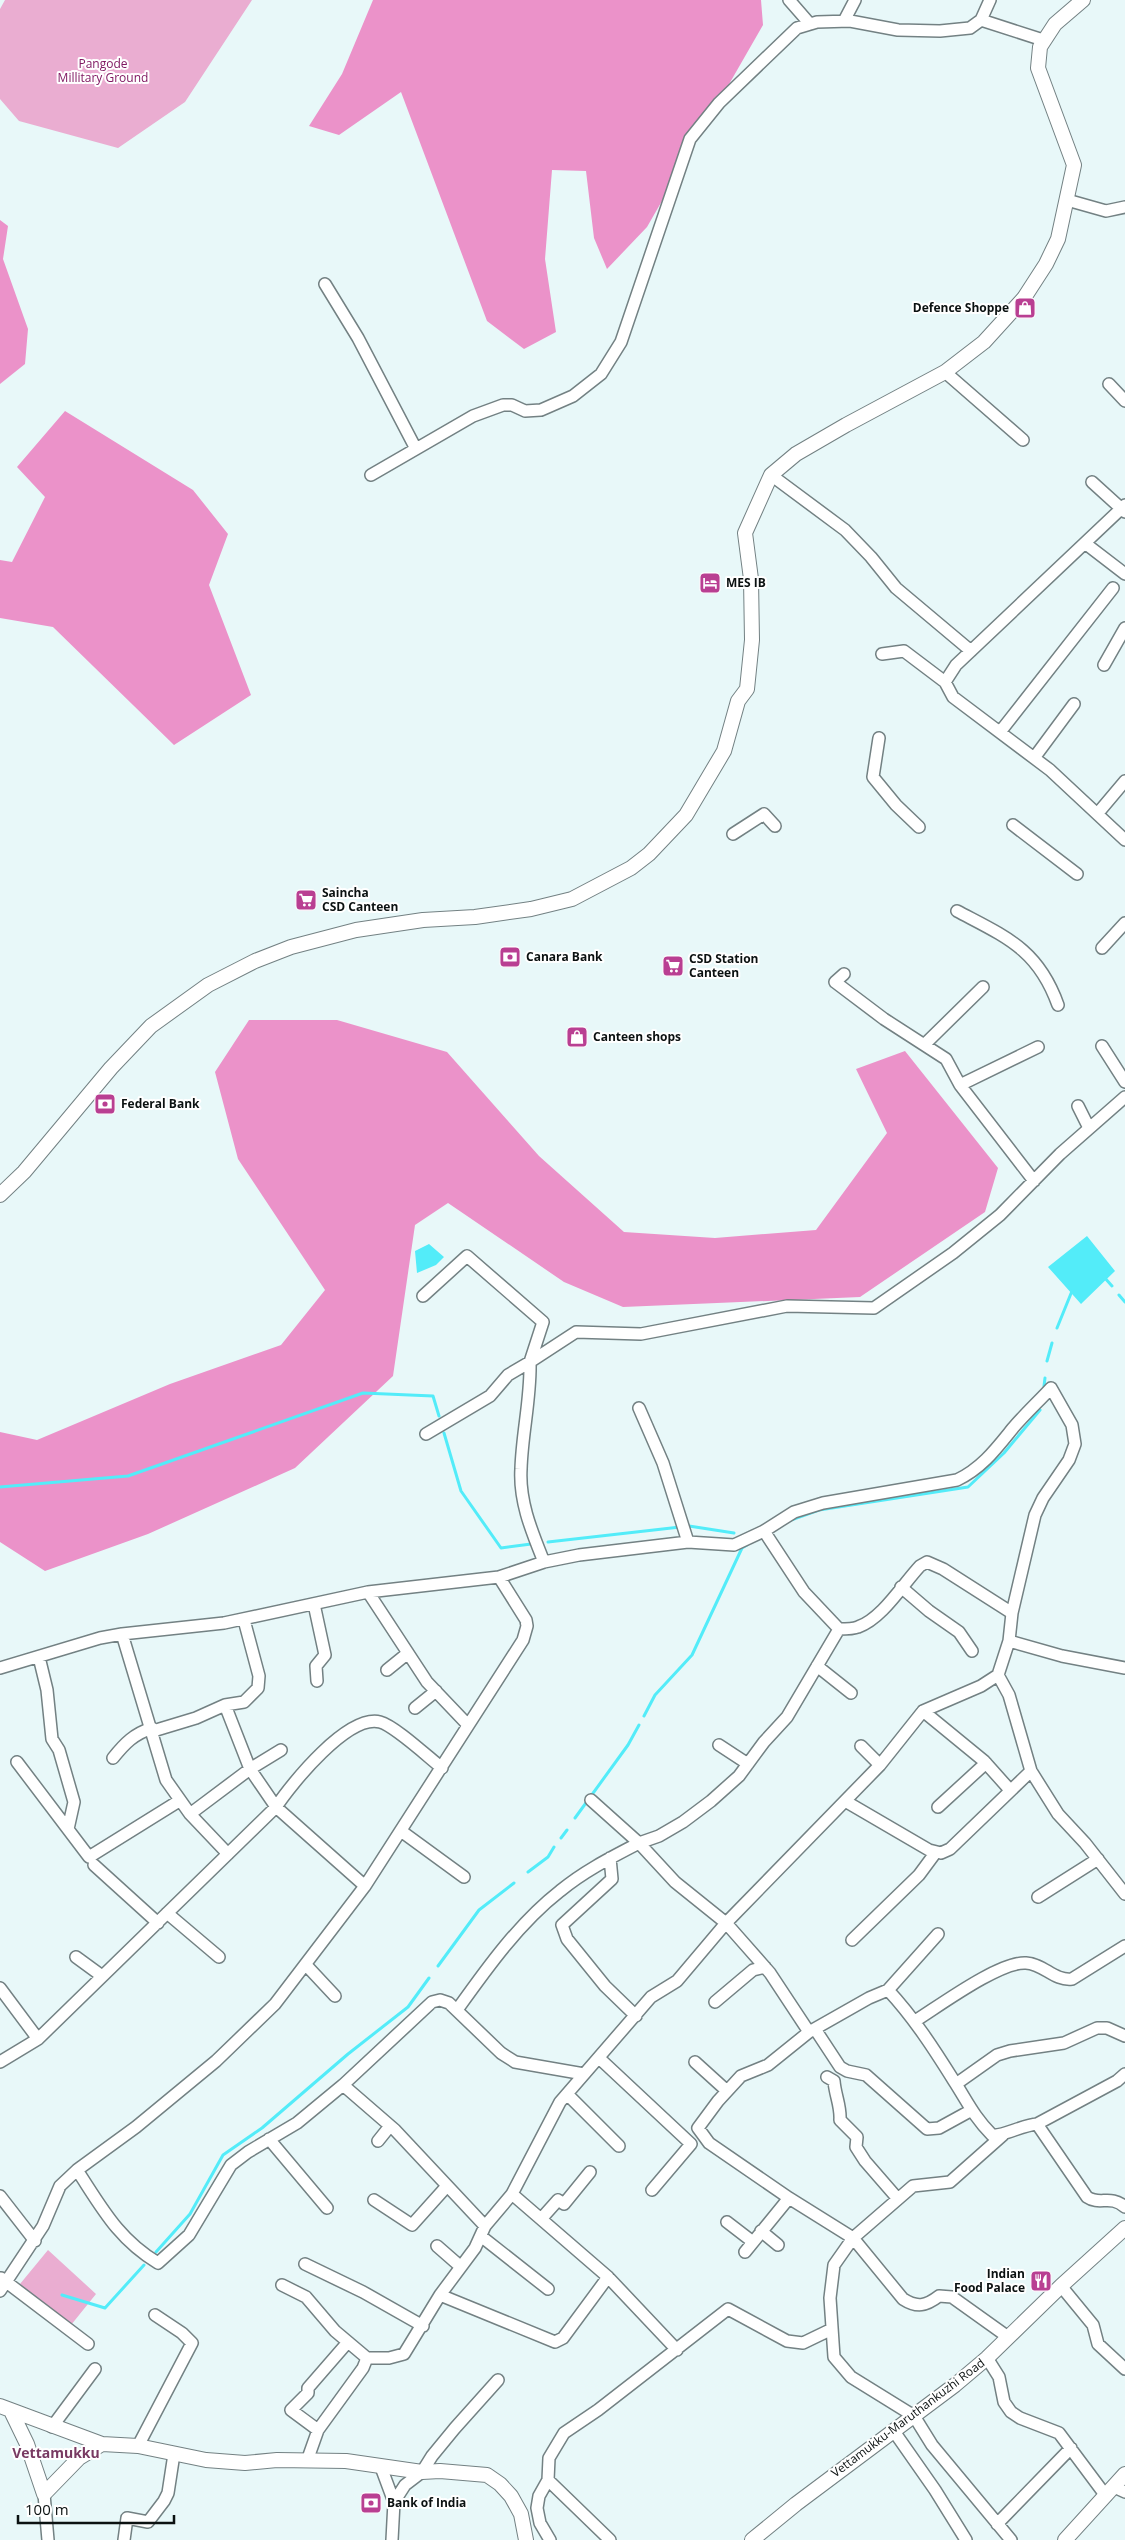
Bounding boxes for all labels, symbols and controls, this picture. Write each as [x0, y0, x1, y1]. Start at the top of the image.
park label: Pangode Millitary Ground [58, 55, 148, 86]
shop icon: Defence Shoppe [1013, 296, 1037, 320]
place label: Defence Shoppe [913, 299, 1009, 316]
hotel icon: MES IB [698, 571, 722, 595]
place label: MES IB [726, 574, 766, 591]
place label: Saincha CSD Canteen [322, 884, 398, 915]
supermarket icon: Saincha CSD Canteen [294, 888, 318, 912]
bank icon: Canara Bank [498, 945, 522, 969]
place label: Canara Bank [526, 948, 603, 965]
place label: CSD Station Canteen [689, 950, 759, 981]
supermarket icon: CSD Station Canteen [661, 954, 685, 978]
shop icon: Canteen shops [565, 1025, 589, 1049]
place label: Canteen shops [593, 1028, 681, 1045]
bank icon: Federal Bank [93, 1092, 117, 1116]
place label: Federal Bank [121, 1095, 200, 1112]
place label: Indian Food Palace [954, 2265, 1025, 2296]
restaurant icon: Indian Food Palace [1029, 2269, 1053, 2293]
street label: Vettamukku-Maruthankuzhi Road [827, 2354, 988, 2481]
district label: Vettamukku [12, 2443, 100, 2462]
bank icon: Bank of India [359, 2491, 383, 2515]
scale bar [18, 2492, 174, 2524]
place label: Bank of India [387, 2494, 466, 2511]
text: 100 m [25, 2499, 69, 2519]

